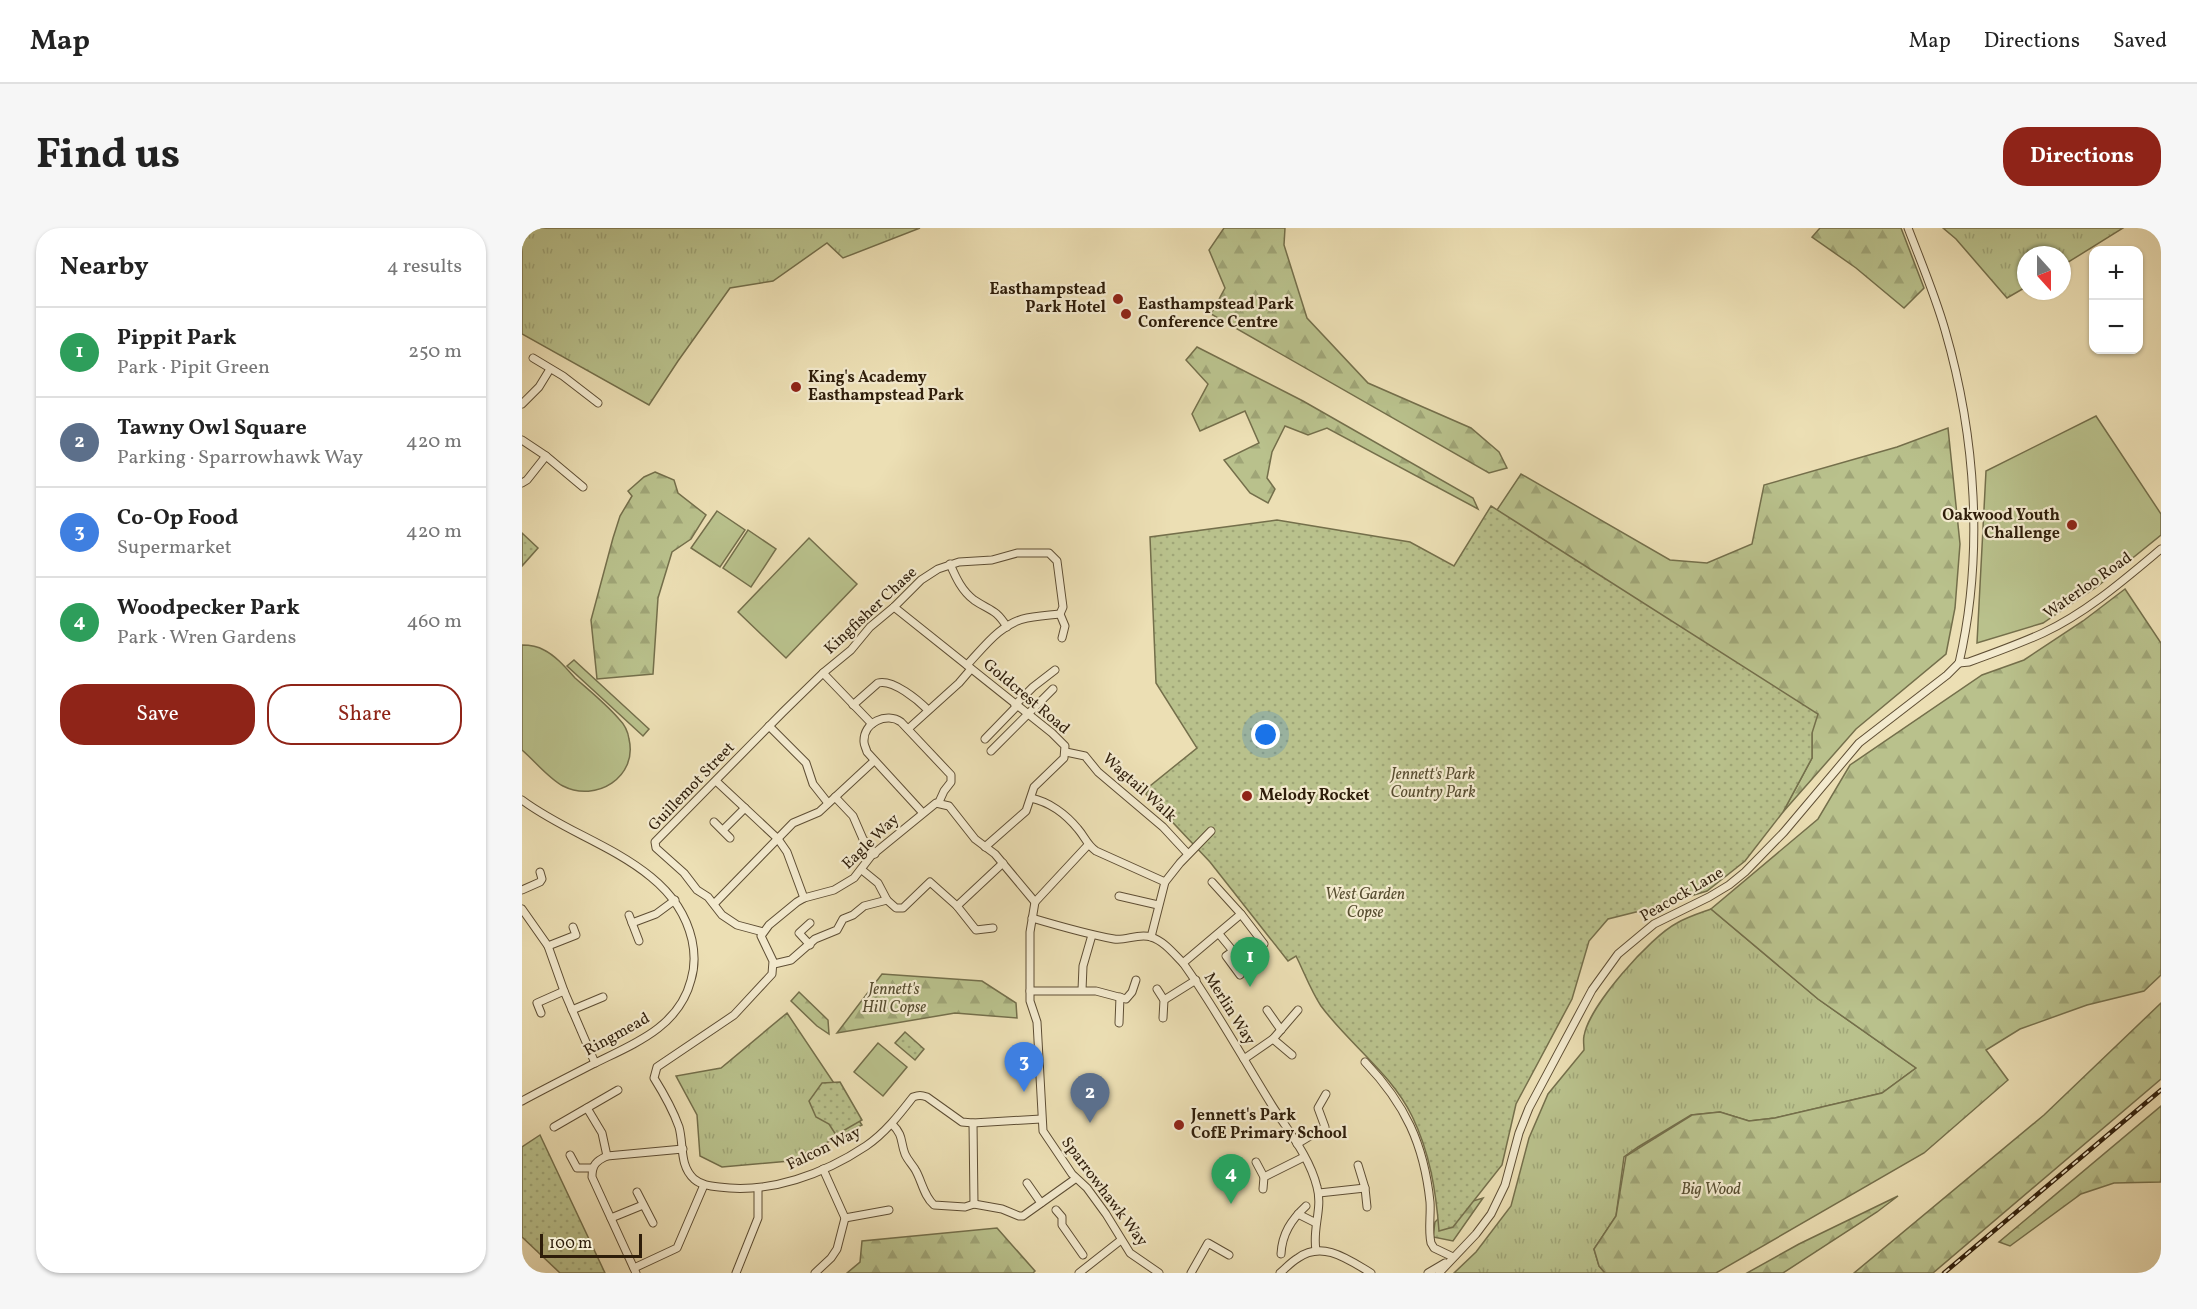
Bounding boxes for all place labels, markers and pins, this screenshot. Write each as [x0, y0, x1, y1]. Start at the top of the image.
place label: Easthampstead Park Hotel [989, 279, 1107, 319]
marker: Easthampstead Park Hotel [1111, 292, 1125, 306]
place label: Easthampstead Park Conference Centre [1138, 294, 1294, 334]
marker: Easthampstead Park Conference Centre [1119, 307, 1133, 321]
place label: King's Academy Easthampstead Park [808, 367, 964, 407]
marker: King's Academy Easthampstead Park [789, 380, 803, 394]
place label: Oakwood Youth Challenge [1942, 505, 2060, 545]
marker: Oakwood Youth Challenge [2065, 518, 2079, 532]
place label: Melody Rocket [1259, 785, 1370, 807]
marker: Melody Rocket [1240, 789, 1254, 803]
pin: 1 [1230, 938, 1270, 987]
pin: 3 [1004, 1042, 1044, 1092]
pin: 2 [1070, 1074, 1110, 1123]
place label: Jennett's Park CofE Primary School [1190, 1105, 1348, 1145]
marker: Jennett's Park CofE Primary School [1172, 1118, 1186, 1132]
pin: 4 [1212, 1154, 1250, 1204]

